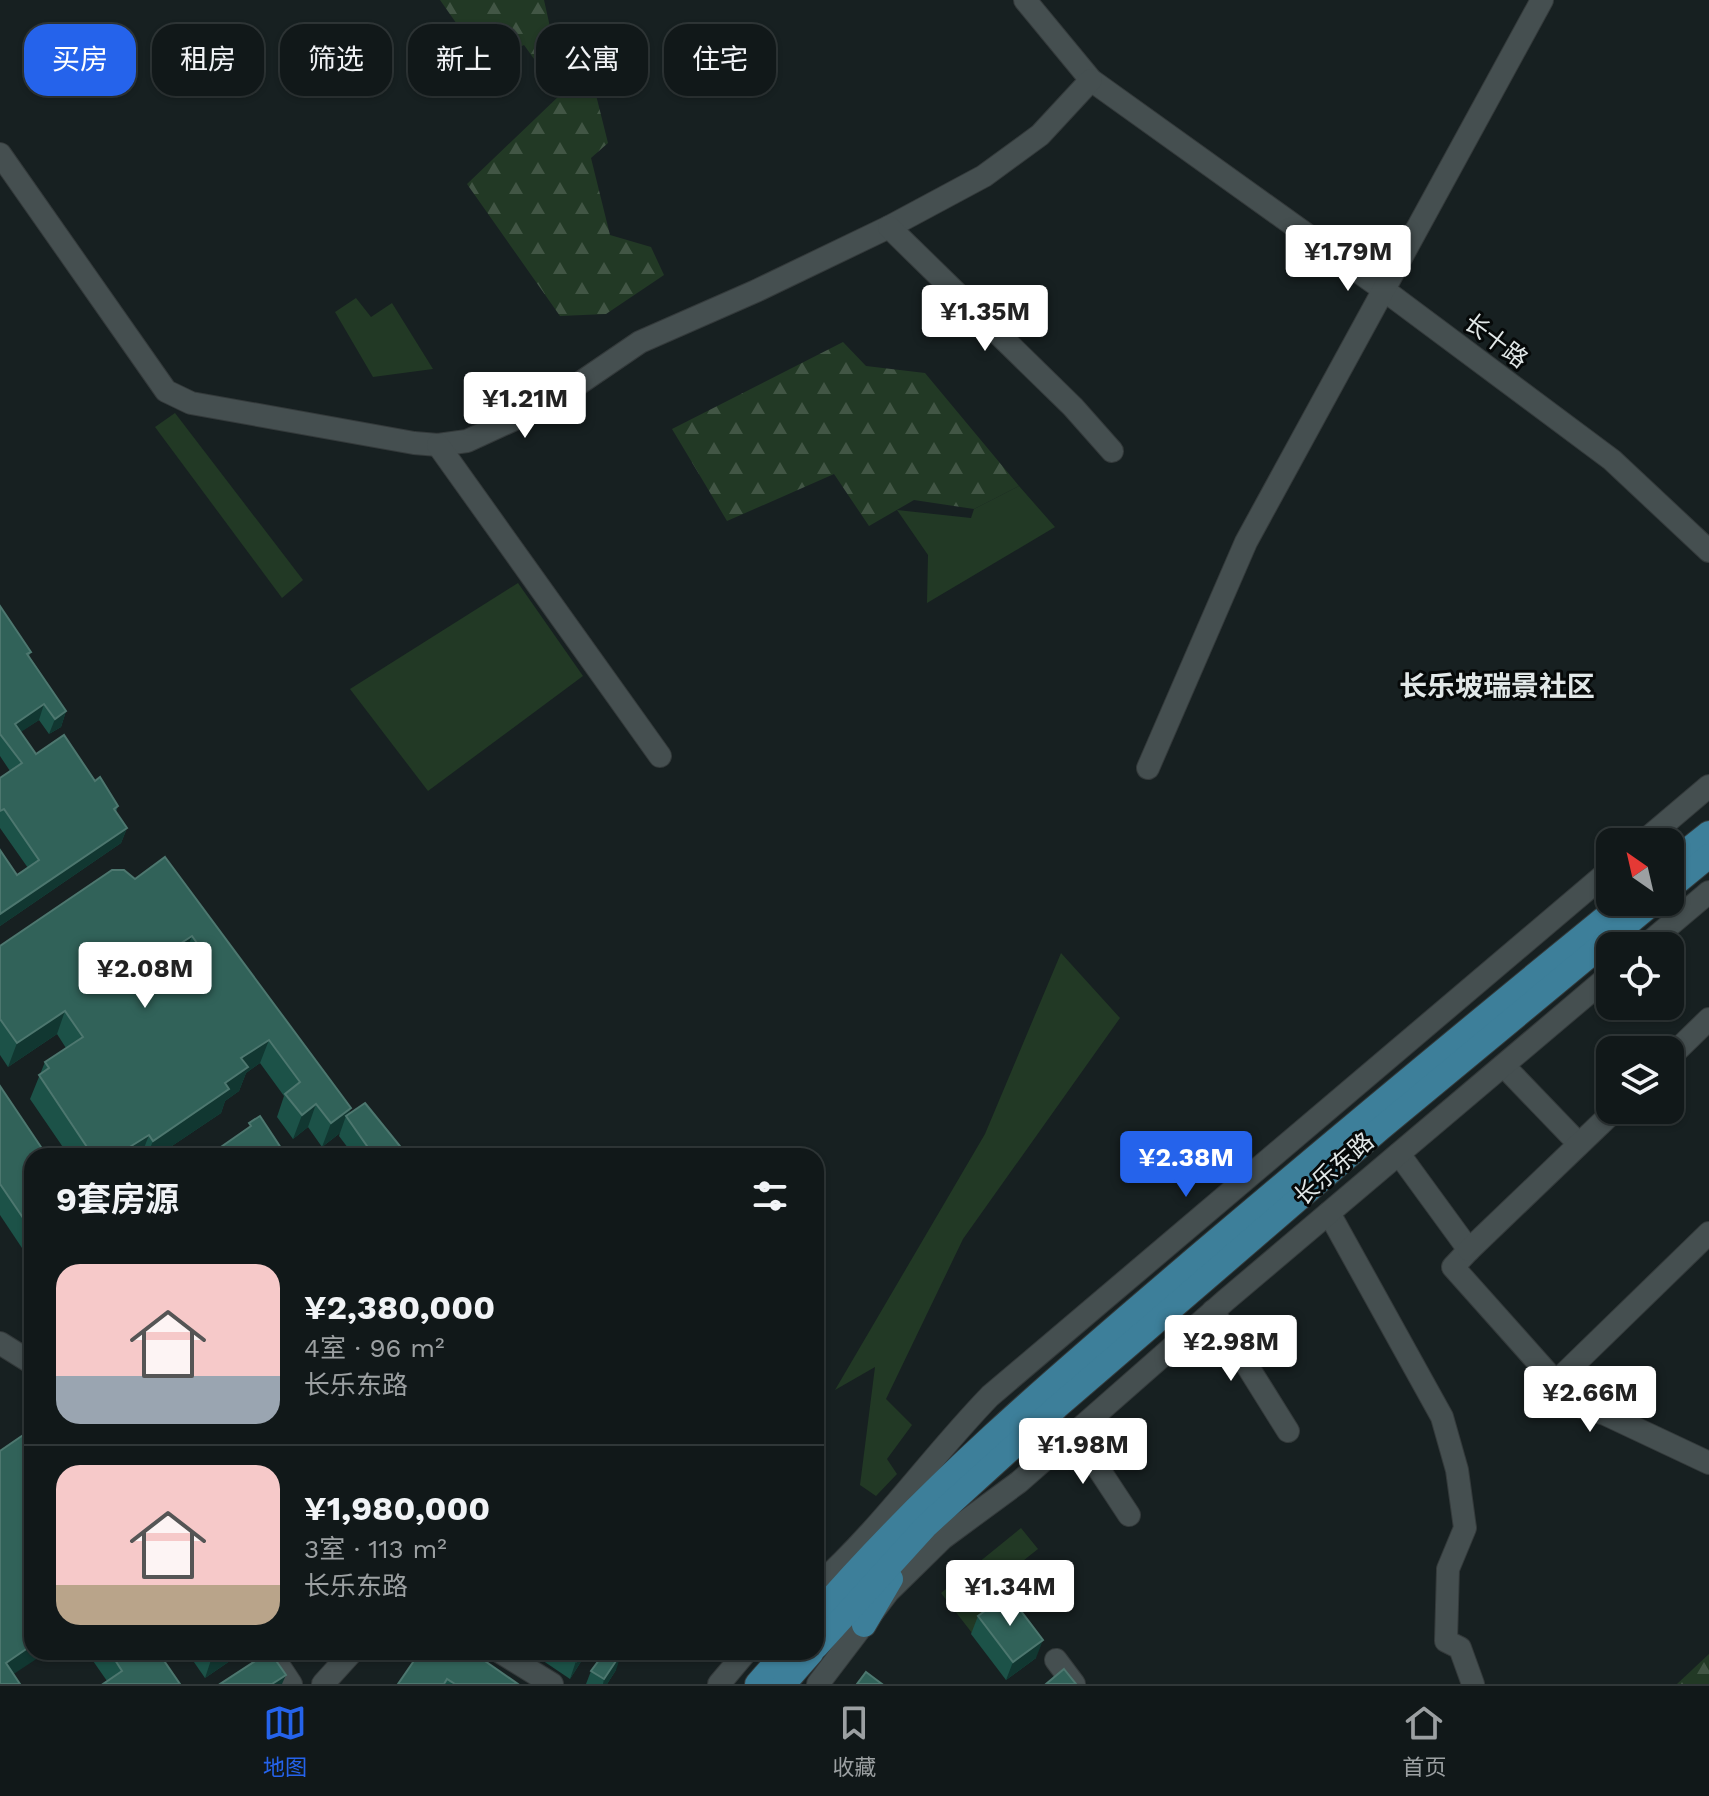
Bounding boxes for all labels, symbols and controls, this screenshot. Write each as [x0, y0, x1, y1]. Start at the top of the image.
chip: 买房 [24, 24, 136, 96]
chip: 租房 [152, 24, 264, 96]
chip: 筛选 [280, 24, 392, 96]
chip: 新上 [408, 24, 520, 96]
chip: 公寓 [536, 24, 648, 96]
chip: 住宅 [664, 24, 776, 96]
pin: ¥1.79M [1283, 225, 1413, 293]
text: ¥1.79M [1304, 236, 1392, 266]
pin: ¥1.35M [920, 285, 1050, 353]
text: ¥1.35M [940, 296, 1030, 326]
street label: 长十路 [1459, 308, 1533, 374]
pin: ¥1.21M [460, 372, 590, 440]
text: ¥1.21M [482, 383, 568, 413]
district label: 长乐坡瑞景社区 [1399, 670, 1595, 703]
north arrow [1596, 828, 1684, 916]
map controls [1596, 828, 1684, 1124]
button: locate [1596, 932, 1684, 1020]
pin: ¥2.08M [80, 942, 210, 1010]
text: ¥2.08M [97, 953, 193, 983]
button: layers [1596, 1036, 1684, 1124]
street label: 长乐东路 [1289, 1127, 1379, 1211]
pin: ¥2.38M [1121, 1131, 1251, 1199]
text: ¥2.38M [1138, 1142, 1234, 1172]
icon: filters [748, 1174, 792, 1218]
text: 9套房源 [56, 1179, 179, 1219]
text: ¥2,380,000 [304, 1287, 495, 1327]
icon: home [120, 1296, 216, 1392]
pin: ¥2.98M [1166, 1315, 1296, 1383]
text: ¥2.98M [1183, 1326, 1279, 1356]
text: 4室 · 96 m² [304, 1333, 444, 1363]
pin: ¥2.66M [1525, 1366, 1655, 1434]
text: 长乐东路 [304, 1370, 408, 1400]
text: ¥2.66M [1542, 1377, 1638, 1407]
pin: ¥1.98M [1018, 1418, 1148, 1486]
text: ¥1.98M [1037, 1429, 1129, 1459]
text: ¥1,980,000 [304, 1488, 490, 1528]
icon: home [120, 1497, 216, 1593]
text: 3室 · 113 m² [304, 1534, 447, 1564]
pin: ¥1.34M [945, 1560, 1075, 1628]
text: 长乐东路 [304, 1571, 408, 1601]
text: ¥1.34M [964, 1571, 1056, 1601]
tab: 地图 [263, 1701, 307, 1781]
tab: 收藏 [832, 1701, 876, 1781]
tab: 首页 [1402, 1701, 1446, 1781]

